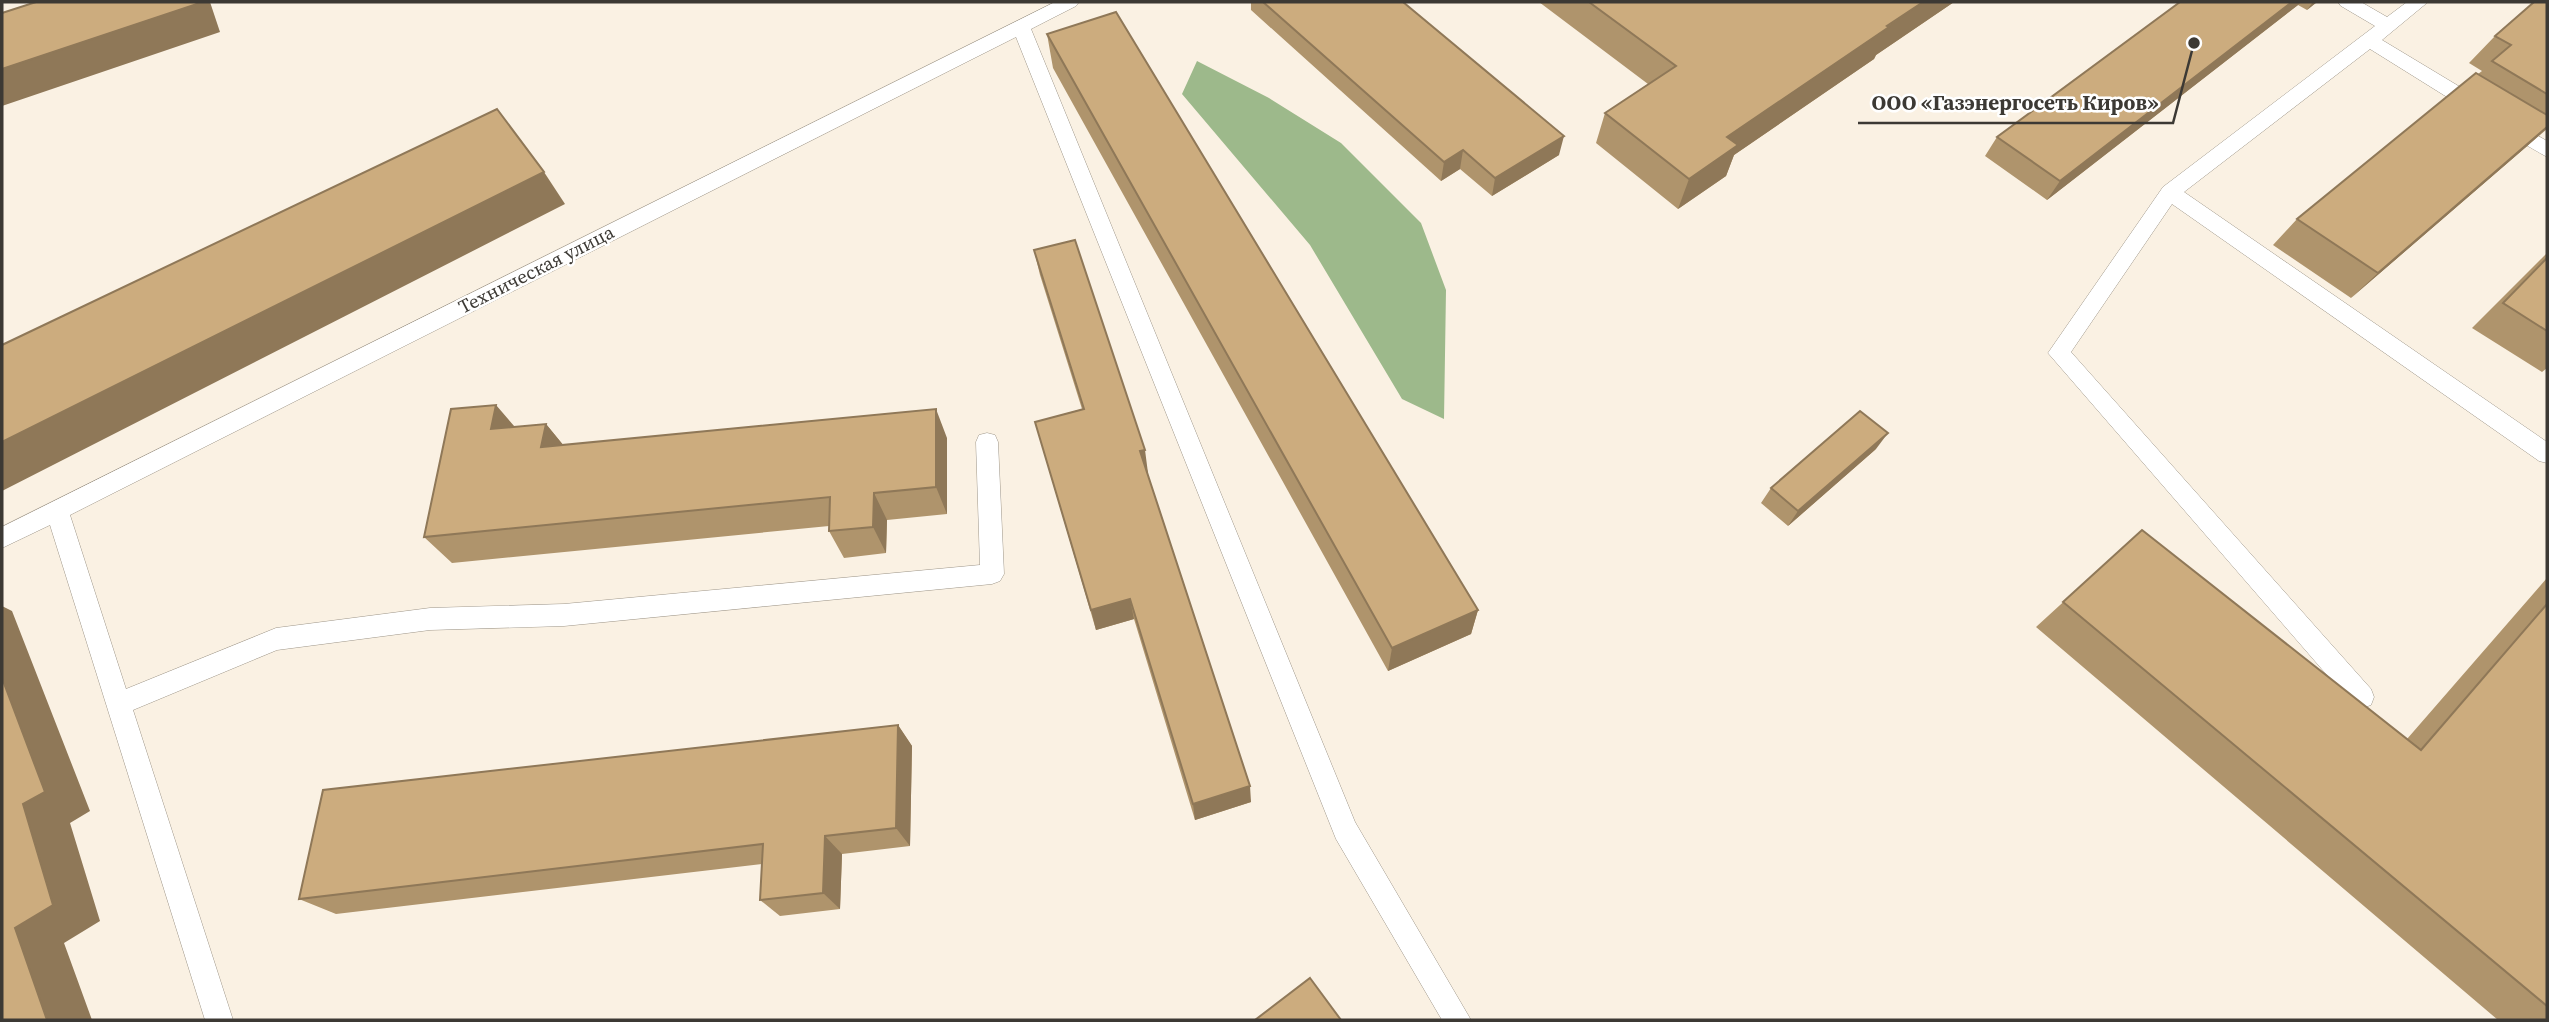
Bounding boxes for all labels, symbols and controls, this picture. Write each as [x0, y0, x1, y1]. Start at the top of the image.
callout: ООО «Газэнергосеть Киров» [1858, 81, 2173, 123]
text: ООО «Газэнергосеть Киров» [1871, 88, 2159, 117]
street label: Техническая улица [454, 218, 619, 319]

